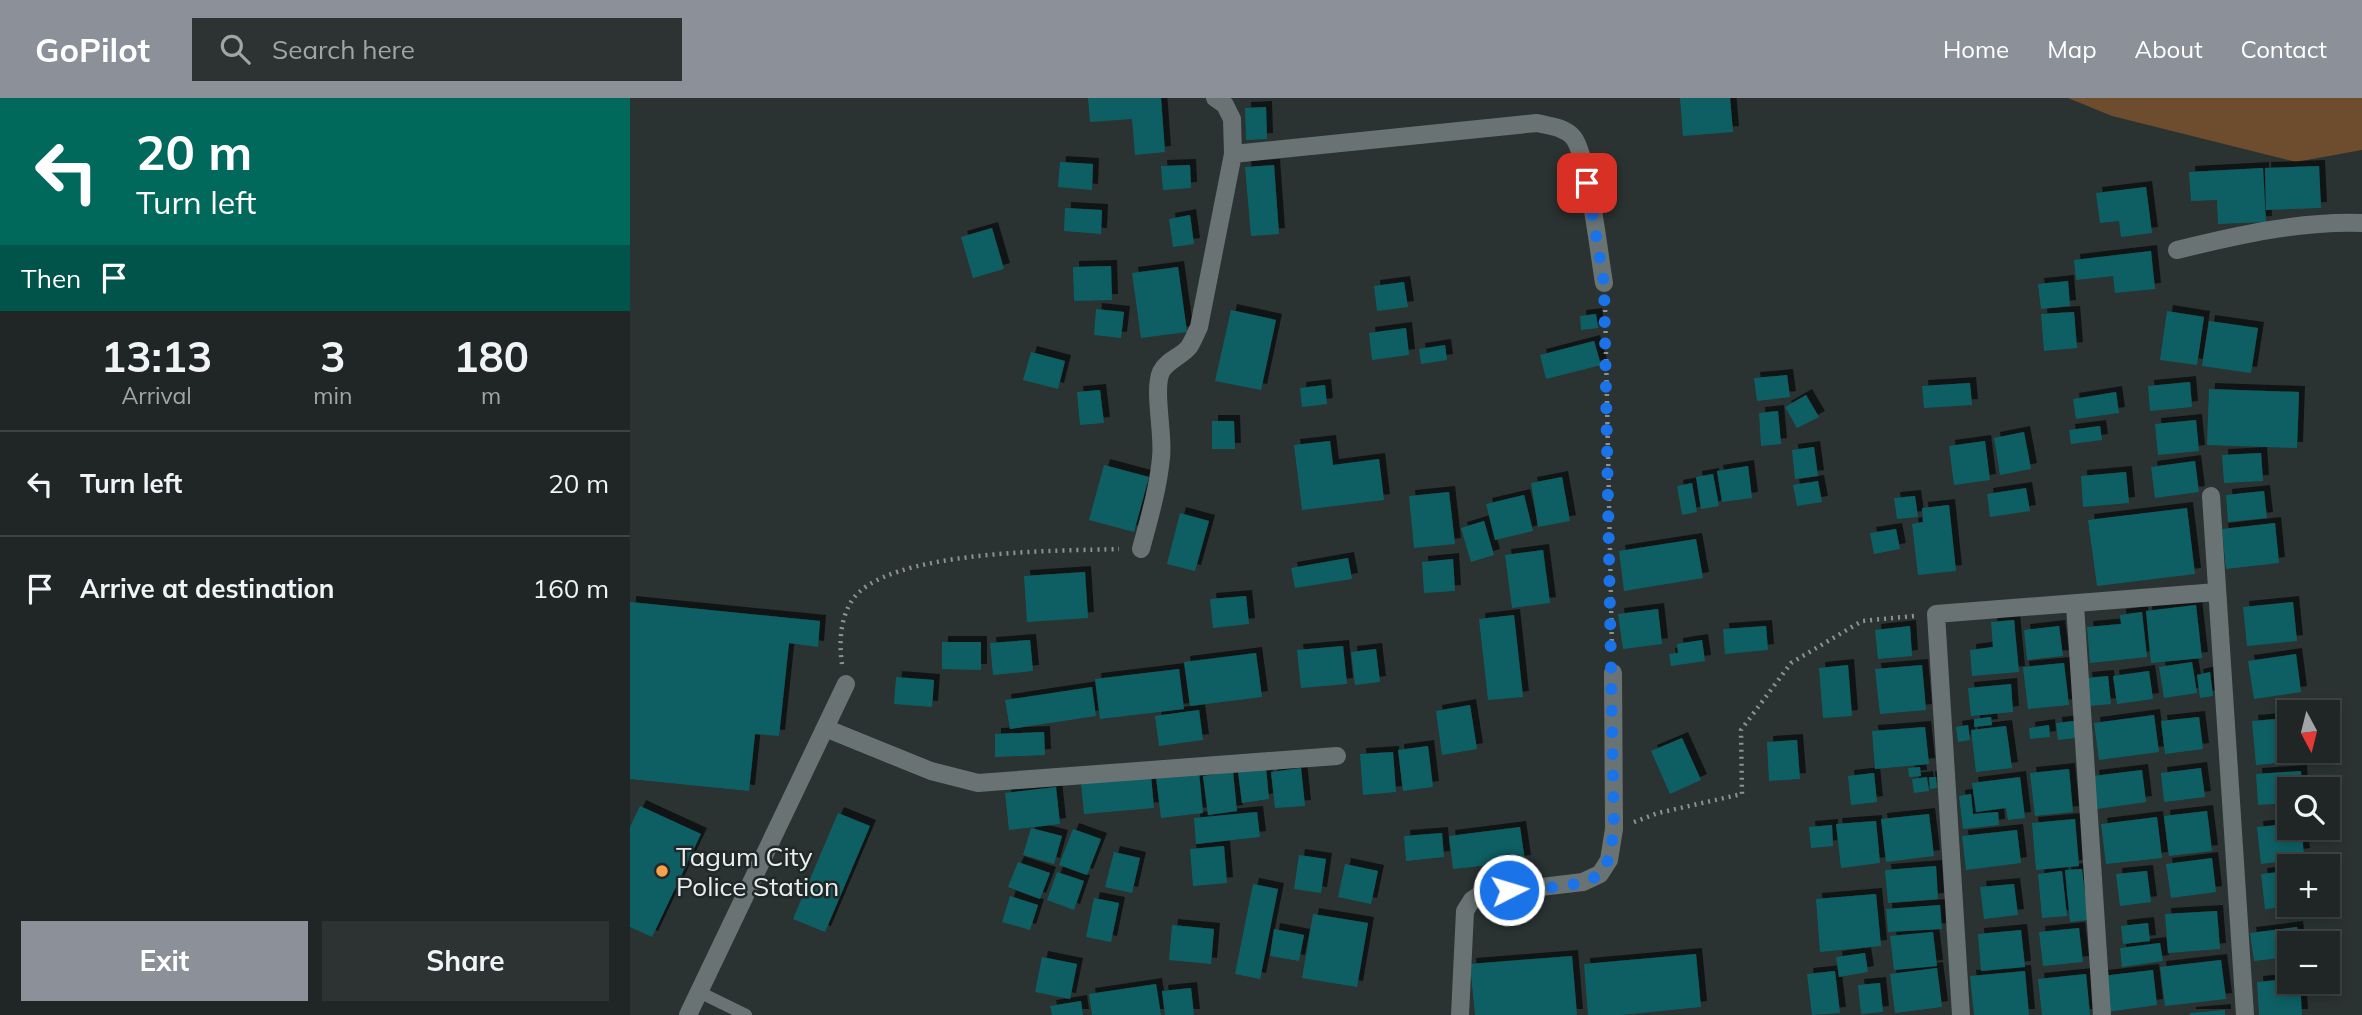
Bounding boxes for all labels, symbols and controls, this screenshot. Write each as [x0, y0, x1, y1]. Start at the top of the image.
search box [192, 18, 682, 81]
text: GoPilot [35, 29, 150, 70]
icon: search [216, 30, 254, 68]
text: Search here [272, 33, 415, 66]
text: Home [1943, 34, 2009, 64]
text: Map [2047, 34, 2097, 64]
text: About [2135, 34, 2203, 64]
text: Contact [2241, 34, 2327, 64]
text: 20 m [136, 121, 252, 182]
icon: left [21, 126, 112, 217]
pin [1557, 153, 1617, 213]
icon: arrive [1568, 164, 1606, 202]
text: Turn left [136, 182, 256, 222]
icon: arrive [95, 259, 133, 297]
text: Then [21, 262, 81, 295]
text: 13:13 [101, 330, 212, 383]
text: 3 [320, 330, 345, 383]
text: 180 [453, 330, 529, 383]
text: Arrival [121, 381, 192, 410]
text: min [313, 381, 352, 410]
text: m [481, 381, 501, 410]
icon: left [21, 465, 59, 503]
text: Turn left [80, 467, 182, 500]
text: 20 m [548, 467, 609, 500]
icon: arrive [21, 570, 59, 608]
text: Arrive at destination [80, 572, 335, 605]
text: 160 m [533, 572, 609, 605]
north arrow [2277, 700, 2340, 763]
map controls [2277, 700, 2340, 994]
button: search [2277, 777, 2340, 840]
place label: Tagum City Police Station [676, 840, 839, 903]
position arrow [1472, 853, 1546, 927]
button: + [2277, 854, 2340, 917]
marker: Tagum City Police Station [654, 863, 670, 879]
button: Exit [21, 921, 308, 1001]
button: Share [322, 921, 609, 1001]
button: − [2277, 931, 2340, 994]

